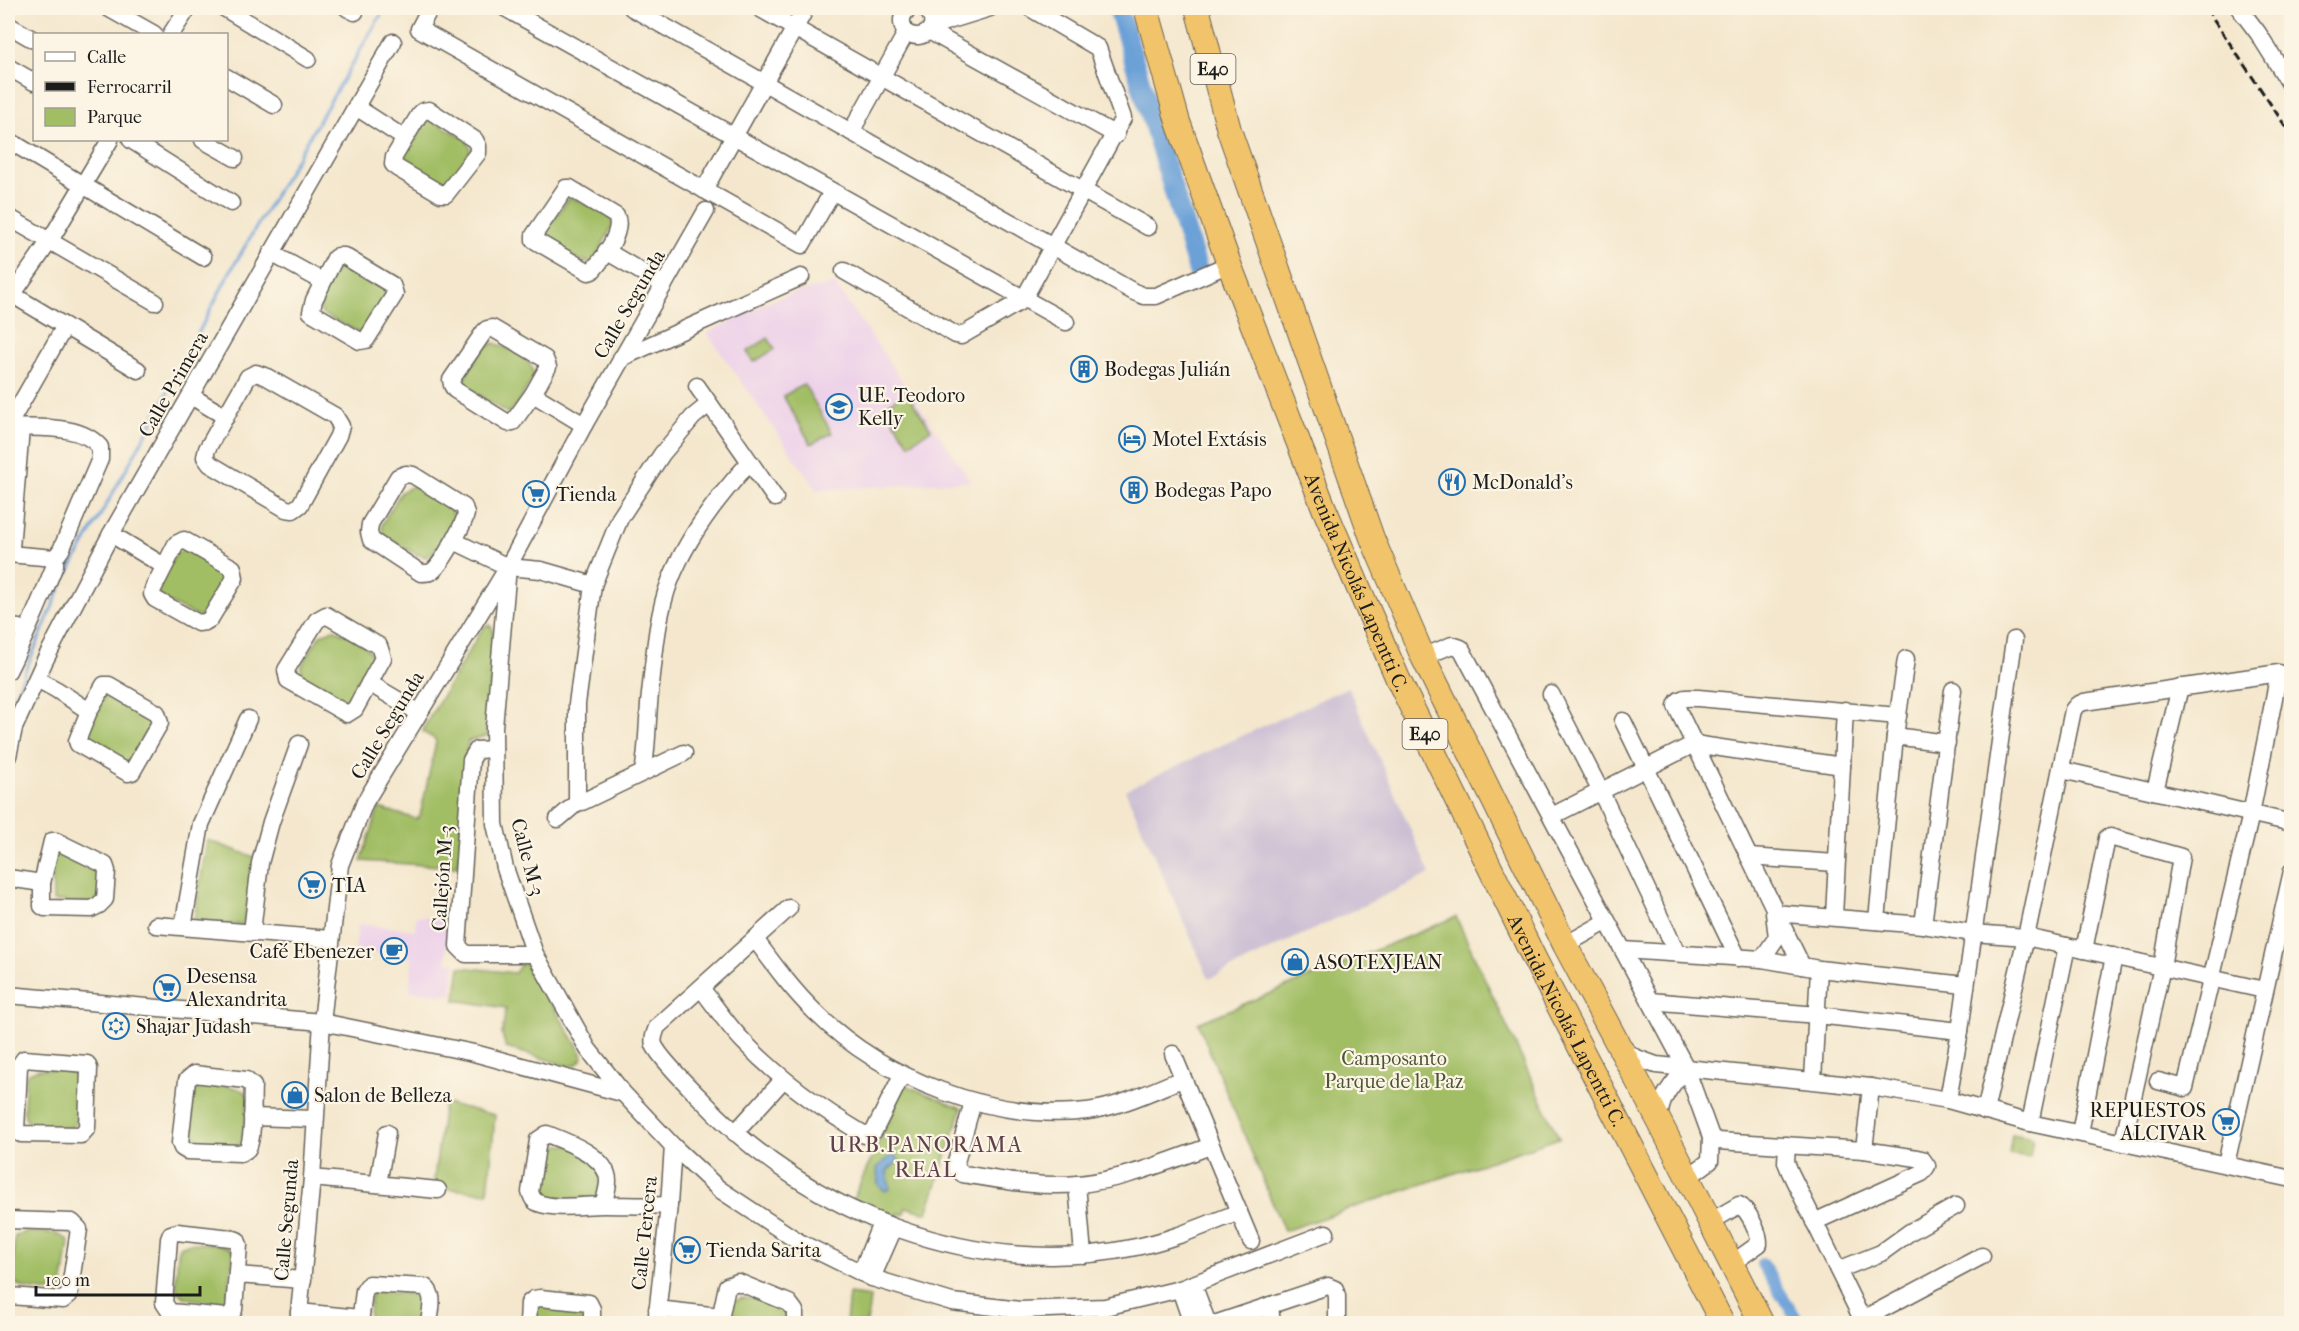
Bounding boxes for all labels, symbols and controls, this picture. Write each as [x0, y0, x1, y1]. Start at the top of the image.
legend [33, 33, 228, 141]
text: Calle [87, 47, 126, 68]
road number: E40 [1190, 54, 1236, 84]
text: Ferrocarril [87, 77, 172, 98]
text: Parque [87, 107, 142, 128]
street label: Calle Segunda [589, 245, 670, 363]
street label: Calle Primera [134, 327, 213, 441]
building icon: Bodegas Julián [1069, 354, 1099, 384]
place label: Bodegas Julián [1104, 358, 1231, 381]
place label: UE. Teodoro Kelly [858, 384, 965, 430]
school or university icon: UE. Teodoro Kelly [824, 392, 854, 422]
hotel icon: Motel Extásis [1117, 424, 1147, 454]
place label: Motel Extásis [1152, 428, 1267, 451]
restaurant icon: McDonald's [1437, 467, 1467, 497]
street label: Avenida Nicolás Lapentti C. [1299, 469, 1413, 695]
place label: McDonald's [1472, 471, 1573, 494]
building icon: Bodegas Papo [1119, 475, 1149, 505]
supermarket icon: Tienda [521, 479, 551, 509]
place label: Bodegas Papo [1154, 479, 1272, 502]
place label: Tienda [556, 483, 617, 506]
street label: Calle Segunda [346, 666, 429, 783]
road number: E40 [1402, 719, 1448, 749]
street label: Calle M-3 [506, 816, 549, 899]
street label: Callejón M-3 [427, 824, 458, 932]
supermarket icon: TIA [297, 870, 327, 900]
place label: TIA [332, 874, 367, 897]
street label: Avenida Nicolás Lapentti C. [1502, 910, 1630, 1130]
cafe icon: Café Ebenezer [379, 936, 409, 966]
place label: Café Ebenezer [250, 940, 374, 963]
shop icon: ASOTEXJEAN [1280, 947, 1310, 977]
place label: ASOTEXJEAN [1313, 951, 1442, 974]
place label: Desensa Alexandrita [185, 965, 288, 1011]
supermarket icon: Desensa Alexandrita [152, 973, 182, 1003]
synagogue icon: Shajar Judash [101, 1011, 131, 1041]
place label: Shajar Judash [136, 1015, 252, 1038]
park label: Camposanto Parque de la Paz [1324, 1047, 1464, 1093]
shop icon: Salon de Belleza [280, 1080, 310, 1110]
place label: Salon de Belleza [314, 1084, 452, 1107]
place label: REPUESTOS ALCIVAR [2089, 1099, 2207, 1145]
supermarket icon: REPUESTOS ALCIVAR [2211, 1107, 2241, 1137]
district label: URB.PANORAMA REAL [829, 1132, 1023, 1183]
street label: Calle Segunda [270, 1158, 303, 1282]
street label: Calle Tercera [627, 1174, 662, 1291]
supermarket icon: Tienda Sarita [672, 1235, 702, 1265]
place label: Tienda Sarita [706, 1239, 822, 1262]
scale bar [36, 1259, 200, 1297]
text: 100 m [45, 1270, 90, 1291]

